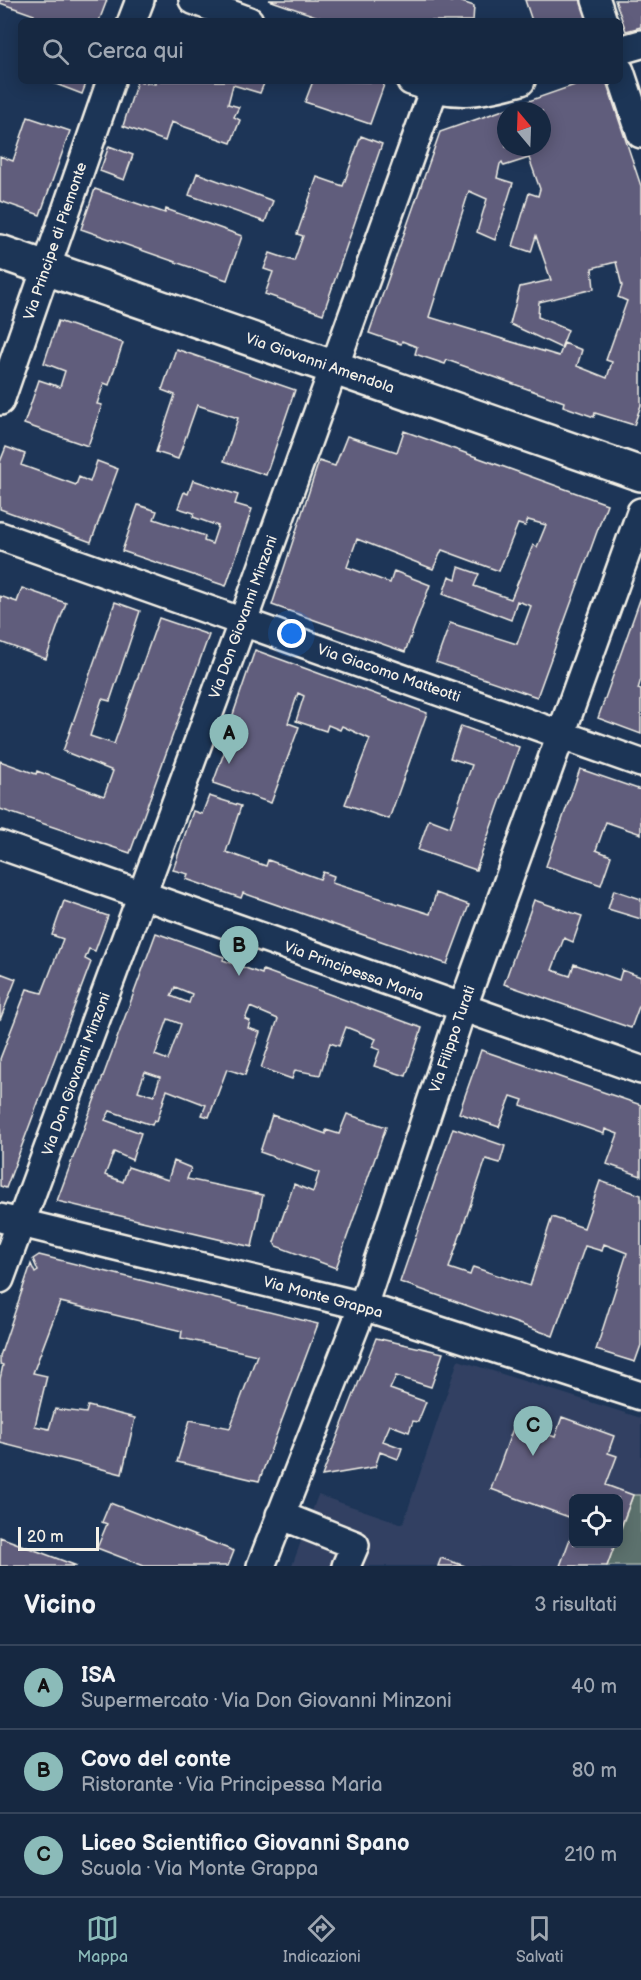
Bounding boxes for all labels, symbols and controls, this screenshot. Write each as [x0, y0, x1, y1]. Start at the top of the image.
search box [18, 18, 623, 84]
icon: search [39, 35, 72, 68]
text: Cerca qui [87, 38, 184, 65]
north arrow [497, 102, 551, 156]
street label: Via Principe di Piemonte [20, 160, 91, 323]
street label: Via Giovanni Amendola [243, 329, 397, 398]
street label: Via Don Giovanni Minzoni [205, 533, 282, 702]
your location [277, 619, 306, 648]
street label: Via Giacomo Matteotti [315, 640, 463, 707]
pin: A [210, 714, 248, 764]
pin: B [220, 926, 258, 976]
street label: Via Principessa Maria [281, 937, 426, 1006]
street label: Via Filippo Turati [425, 983, 480, 1095]
street label: Via Don Giovanni Minzoni [38, 990, 115, 1159]
street label: Via Monte Grappa [261, 1272, 385, 1323]
pin: C [514, 1406, 552, 1456]
map controls [569, 1494, 623, 1548]
button: locate [569, 1494, 623, 1548]
scale bar [18, 1524, 99, 1552]
text: 20 m [27, 1528, 63, 1547]
text: Vicino [24, 1590, 96, 1621]
text: 3 risultati [534, 1593, 617, 1617]
text: ISA [81, 1662, 115, 1689]
text: A [37, 1675, 50, 1699]
text: 40 m [571, 1675, 617, 1699]
text: Supermercato · Via Don Giovanni Minzoni [81, 1689, 452, 1713]
text: Covo del conte [81, 1746, 231, 1773]
text: B [36, 1759, 51, 1783]
text: 80 m [572, 1759, 617, 1783]
text: Ristorante · Via Principessa Maria [81, 1773, 383, 1797]
text: Liceo Scientifico Giovanni Spano [81, 1830, 410, 1857]
text: C [36, 1843, 51, 1867]
text: 210 m [564, 1843, 617, 1867]
text: Scuola · Via Monte Grappa [81, 1857, 318, 1881]
tab: Mappa [78, 1912, 128, 1967]
tab: Indicazioni [283, 1912, 361, 1967]
tab: Salvati [516, 1912, 563, 1967]

